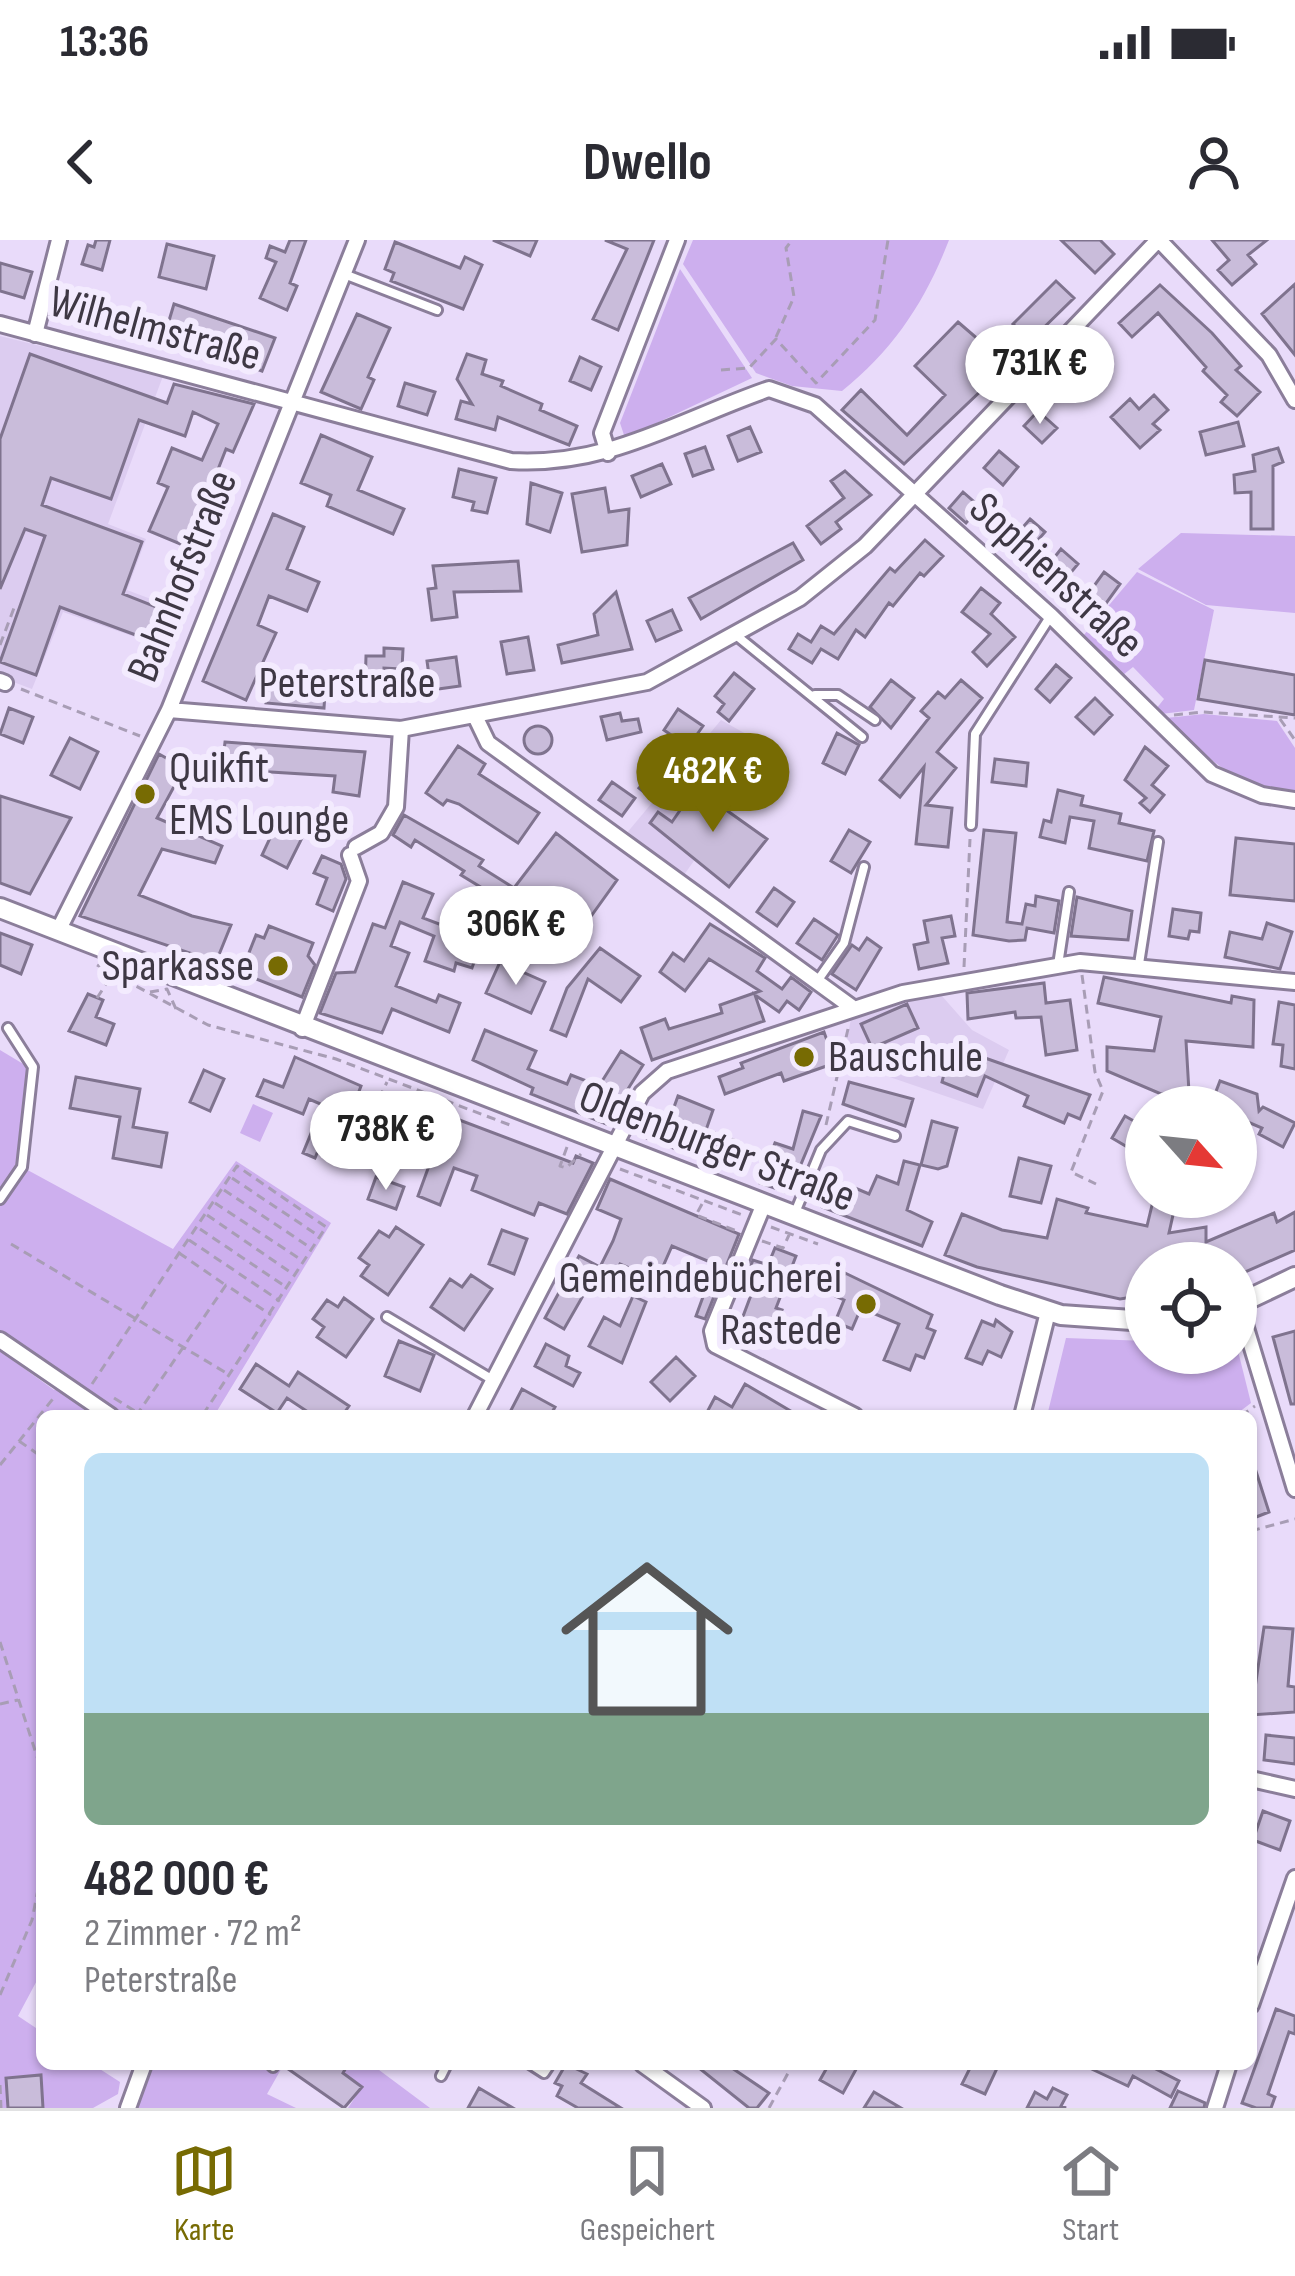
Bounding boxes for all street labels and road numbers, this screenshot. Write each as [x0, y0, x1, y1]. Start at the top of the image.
street label: Wilhelmstraße [43, 274, 267, 384]
street label: Bahnhofstraße [116, 462, 250, 690]
street label: Sophienstraße [958, 482, 1154, 670]
street label: Peterstraße [258, 656, 436, 711]
street label: Oldenburger Straße [571, 1069, 863, 1225]

